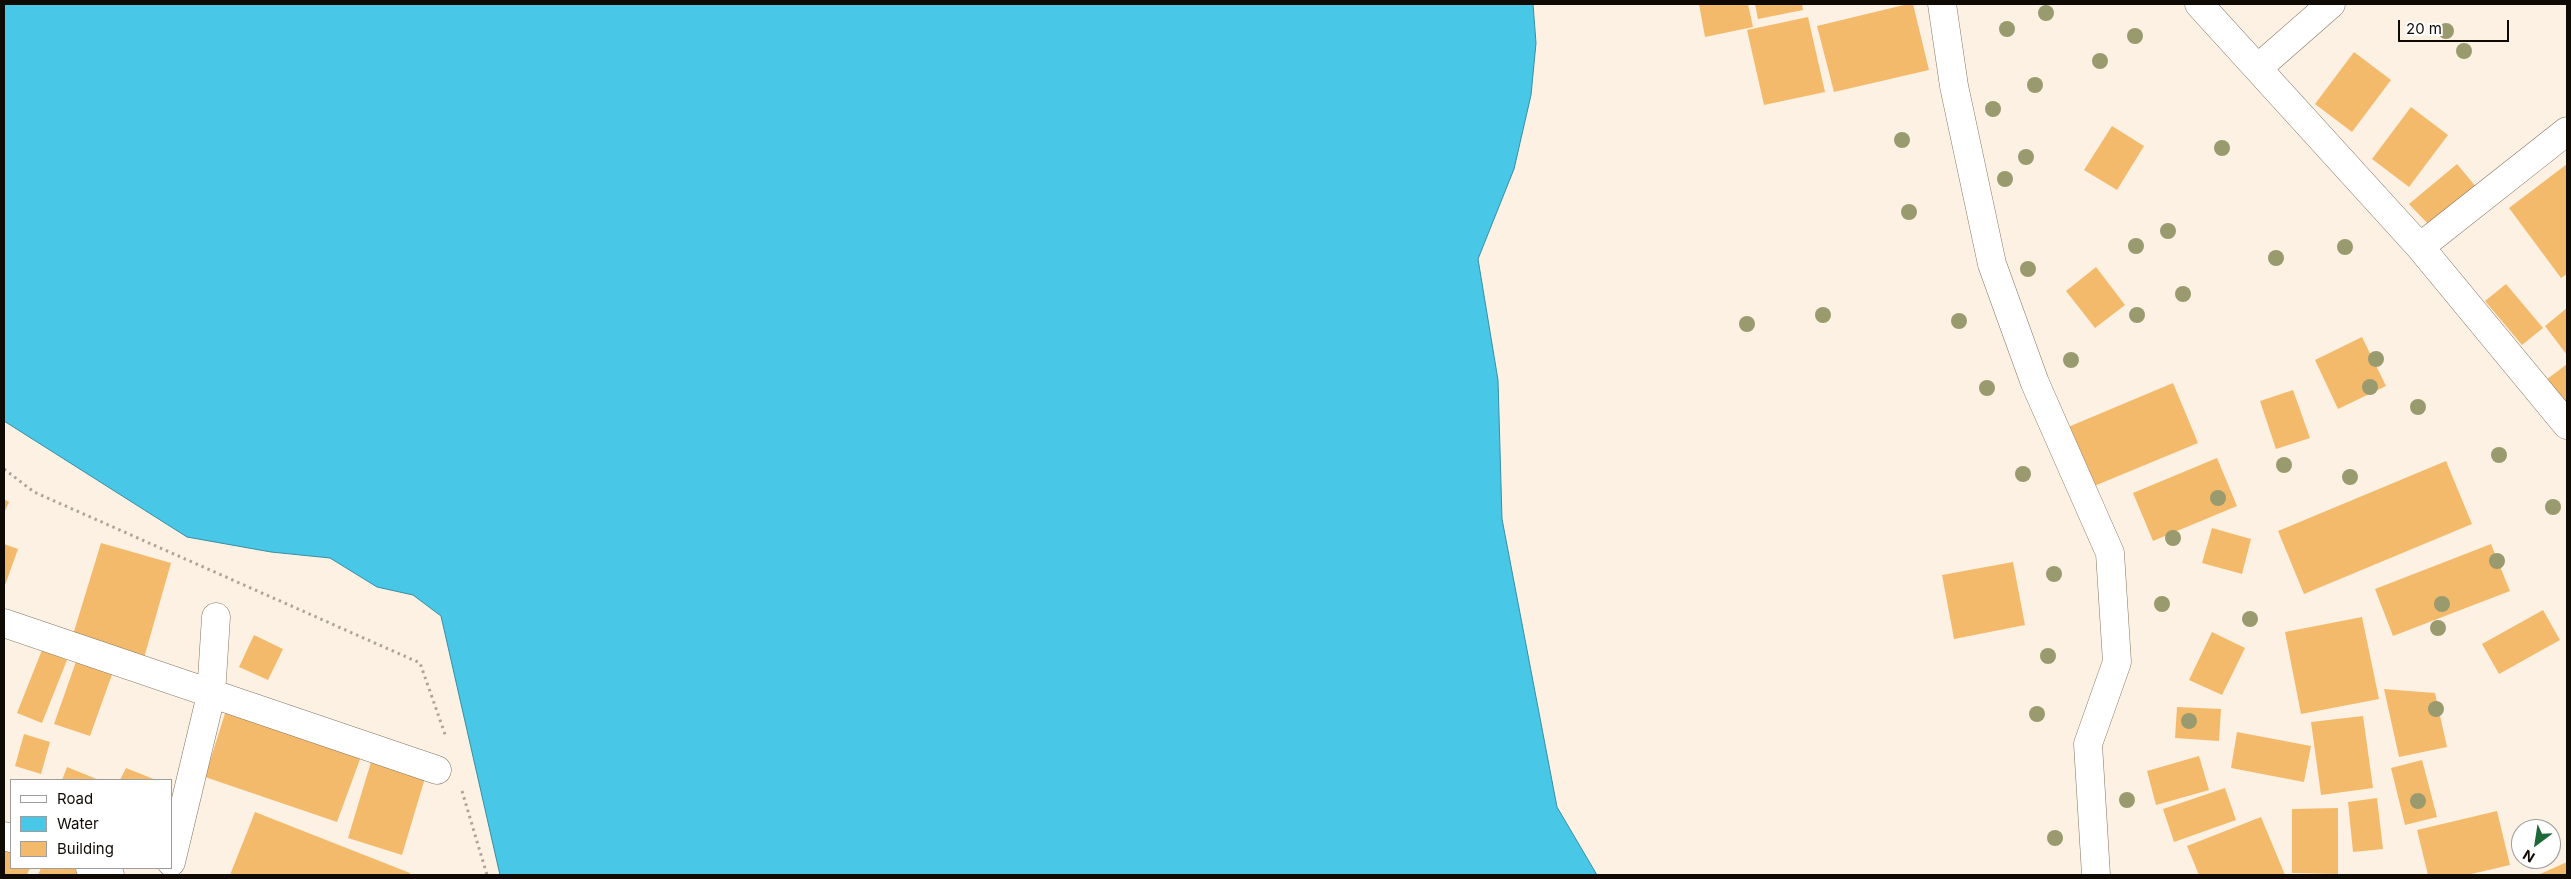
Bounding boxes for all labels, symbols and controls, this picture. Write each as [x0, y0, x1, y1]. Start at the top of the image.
scale bar [2401, 10, 2512, 42]
text: 20 m [2406, 19, 2442, 38]
legend [10, 779, 172, 869]
text: Road [57, 789, 93, 808]
text: Water [57, 814, 99, 833]
north arrow [2511, 819, 2561, 869]
text: Building [57, 839, 114, 858]
text: N [2520, 846, 2537, 866]

